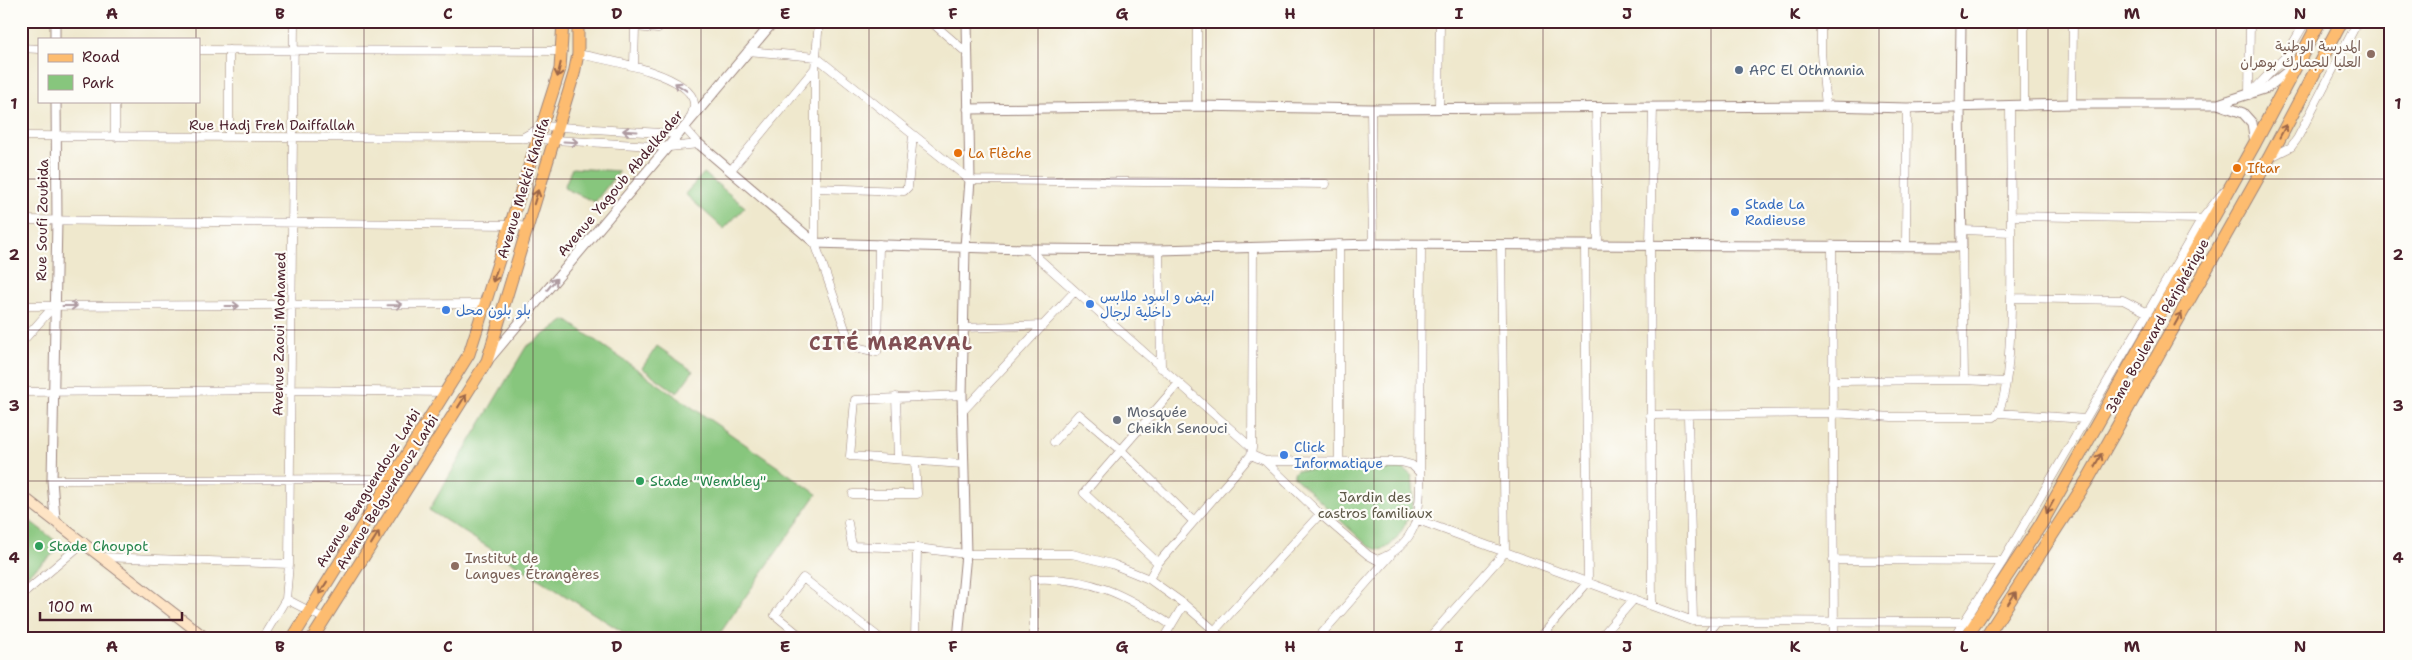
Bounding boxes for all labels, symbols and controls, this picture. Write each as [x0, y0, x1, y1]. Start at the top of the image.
text: A [106, 3, 118, 24]
text: B [275, 3, 285, 24]
text: C [443, 3, 453, 24]
text: D [611, 3, 623, 24]
text: E [780, 3, 790, 24]
text: F [948, 3, 958, 24]
text: G [1116, 3, 1129, 24]
text: H [1284, 3, 1296, 24]
text: I [1455, 3, 1464, 24]
text: J [1622, 3, 1632, 24]
text: K [1790, 3, 1801, 24]
text: L [1960, 3, 1969, 24]
text: M [2124, 3, 2141, 24]
text: N [2294, 3, 2306, 24]
place label: المدرسة الوطنية العليا للجمارك بوهران [2240, 37, 2361, 72]
legend [38, 38, 200, 102]
text: Road [82, 47, 120, 67]
marker: المدرسة الوطنية العليا للجمارك بوهران [2365, 48, 2377, 60]
one-way arrow [554, 61, 563, 77]
place label: APC El Othmania [1749, 61, 1865, 79]
marker: APC El Othmania [1733, 64, 1745, 76]
text: Park [82, 73, 114, 93]
one-way arrow [674, 82, 688, 92]
text: 1 [10, 93, 18, 114]
text: 1 [2394, 93, 2402, 114]
street label: Avenue Yagoub Abdelkader [553, 106, 687, 260]
street label: Avenue Mekki Khalifa [493, 115, 553, 261]
street label: Rue Hadj Freh Daiffallah [189, 116, 355, 134]
one-way arrow [2279, 124, 2288, 139]
one-way arrow [622, 127, 638, 136]
one-way arrow [562, 138, 578, 147]
place label: La Flèche [968, 144, 1032, 162]
marker: La Flèche [952, 147, 964, 159]
street label: Rue Soufi Zoubida [32, 158, 52, 281]
place label: Iftar [2247, 159, 2281, 177]
marker: Iftar [2231, 162, 2243, 174]
one-way arrow [532, 190, 542, 206]
place label: Stade La Radieuse [1745, 195, 1806, 229]
marker: Stade La Radieuse [1729, 206, 1741, 218]
street label: 3ème Boulevard Périphérique [2101, 235, 2213, 417]
text: 2 [8, 244, 20, 265]
text: 2 [2392, 244, 2404, 265]
street label: Avenue Zaoui Mohamed [269, 252, 289, 416]
one-way arrow [490, 266, 499, 282]
one-way arrow [547, 278, 558, 291]
place label: ابيض و اسود ملابس داخلية لرجال [1100, 287, 1215, 321]
marker: ابيض و اسود ملابس داخلية لرجال [1084, 298, 1096, 310]
one-way arrow [386, 300, 403, 310]
one-way arrow [62, 301, 78, 311]
one-way arrow [224, 301, 240, 311]
place label: بلو بلون محل [456, 301, 531, 320]
marker: بلو بلون محل [440, 304, 452, 316]
one-way arrow [2173, 311, 2183, 326]
district label: CITÉ MARAVAL [809, 330, 973, 356]
one-way arrow [457, 394, 467, 408]
text: 3 [8, 395, 20, 416]
text: 3 [2392, 395, 2404, 416]
place label: Mosquée Cheikh Senouci [1127, 403, 1228, 437]
street label: Avenue Benguendouz Larbi [312, 405, 424, 571]
street label: Avenue Belguendouz Larbi [332, 411, 442, 573]
marker: Mosquée Cheikh Senouci [1111, 414, 1123, 426]
place label: Click Informatique [1294, 438, 1383, 472]
marker: Click Informatique [1278, 449, 1290, 461]
one-way arrow [2094, 454, 2104, 468]
place label: Stade "Wembley" [650, 472, 766, 490]
marker: Stade "Wembley" [634, 475, 646, 487]
park label: Jardin des castros familiaux [1318, 488, 1432, 522]
one-way arrow [2045, 500, 2055, 515]
one-way arrow [370, 532, 380, 546]
place label: Stade Choupot [49, 537, 148, 555]
marker: Stade Choupot [33, 540, 45, 552]
text: 4 [8, 547, 20, 568]
text: 4 [2392, 547, 2404, 568]
place label: Institut de Langues Étrangères [465, 549, 600, 583]
marker: Institut de Langues Étrangères [449, 560, 461, 572]
one-way arrow [318, 581, 328, 595]
scale bar [40, 590, 182, 622]
one-way arrow [2007, 591, 2017, 605]
text: 100 m [48, 597, 93, 617]
text: A [106, 636, 118, 657]
text: B [275, 636, 285, 657]
text: C [443, 636, 453, 657]
text: D [611, 636, 623, 657]
text: E [780, 636, 790, 657]
text: F [948, 636, 958, 657]
text: G [1116, 636, 1129, 657]
text: H [1284, 636, 1296, 657]
text: I [1455, 636, 1464, 657]
text: J [1622, 636, 1632, 657]
text: K [1790, 636, 1801, 657]
text: L [1960, 636, 1969, 657]
text: M [2124, 636, 2141, 657]
text: N [2294, 636, 2306, 657]

